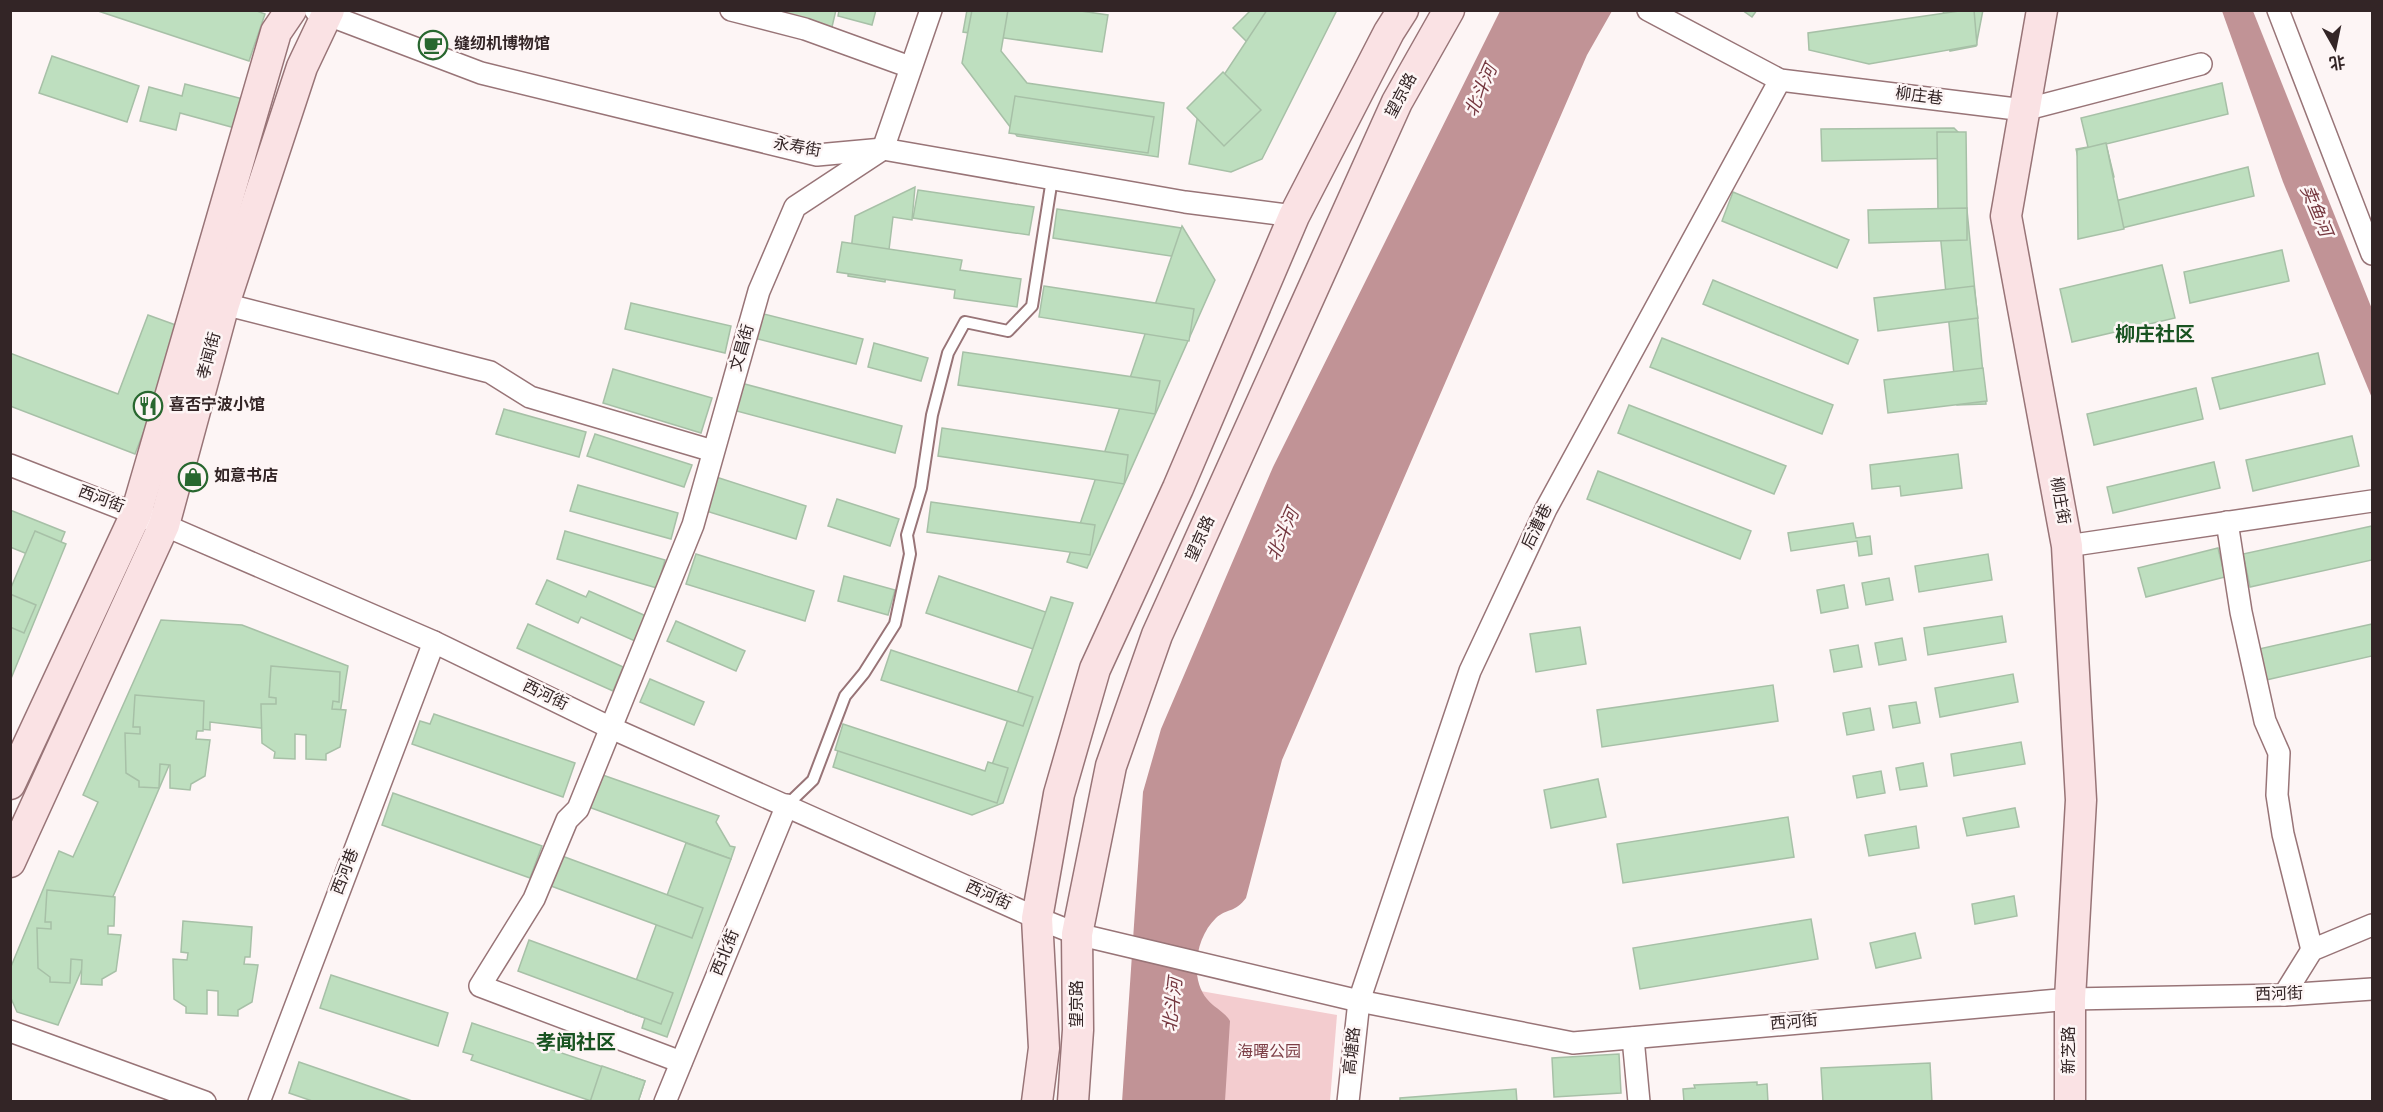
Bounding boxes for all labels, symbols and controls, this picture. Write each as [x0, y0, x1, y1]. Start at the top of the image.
north arrow [2305, 18, 2365, 78]
cafe icon: 缝纫机博物馆 [417, 29, 449, 61]
place label: 缝纫机博物馆 [454, 34, 550, 55]
text: 北 [2328, 50, 2347, 72]
water label: 北斗河 [1461, 59, 1505, 120]
street label: 望京路 [1382, 70, 1422, 122]
street label: 柳庄巷 [1894, 84, 1944, 110]
street label: 永寿街 [772, 134, 822, 162]
water label: 卖鱼河 [2294, 182, 2337, 243]
street label: 文昌街 [727, 322, 759, 374]
district label: 柳庄社区 [2115, 323, 2195, 349]
street label: 孝闻街 [194, 330, 226, 382]
restaurant icon: 喜否宁波小馆 [132, 390, 164, 422]
place label: 喜否宁波小馆 [169, 396, 265, 416]
shop icon: 如意书店 [177, 461, 209, 493]
place label: 如意书店 [214, 466, 278, 487]
street label: 柳庄街 [2045, 476, 2073, 526]
street label: 西河街 [75, 482, 127, 518]
street label: 后漕巷 [1518, 501, 1558, 553]
water label: 北斗河 [1263, 503, 1307, 564]
street label: 望京路 [1182, 513, 1220, 565]
street label: 西河街 [519, 676, 571, 716]
street label: 西河巷 [328, 846, 364, 898]
street label: 西河街 [962, 877, 1014, 915]
street label: 西北街 [708, 927, 744, 979]
water label: 北斗河 [1159, 974, 1189, 1033]
street label: 望京路 [1068, 980, 1088, 1028]
street label: 西河街 [2255, 984, 2303, 1006]
street label: 西河街 [1769, 1011, 1819, 1035]
street label: 高塘路 [1341, 1026, 1365, 1076]
street label: 新芝路 [2060, 1026, 2080, 1074]
district label: 孝闻社区 [536, 1031, 616, 1057]
park label: 海曙公园 [1237, 1043, 1301, 1063]

